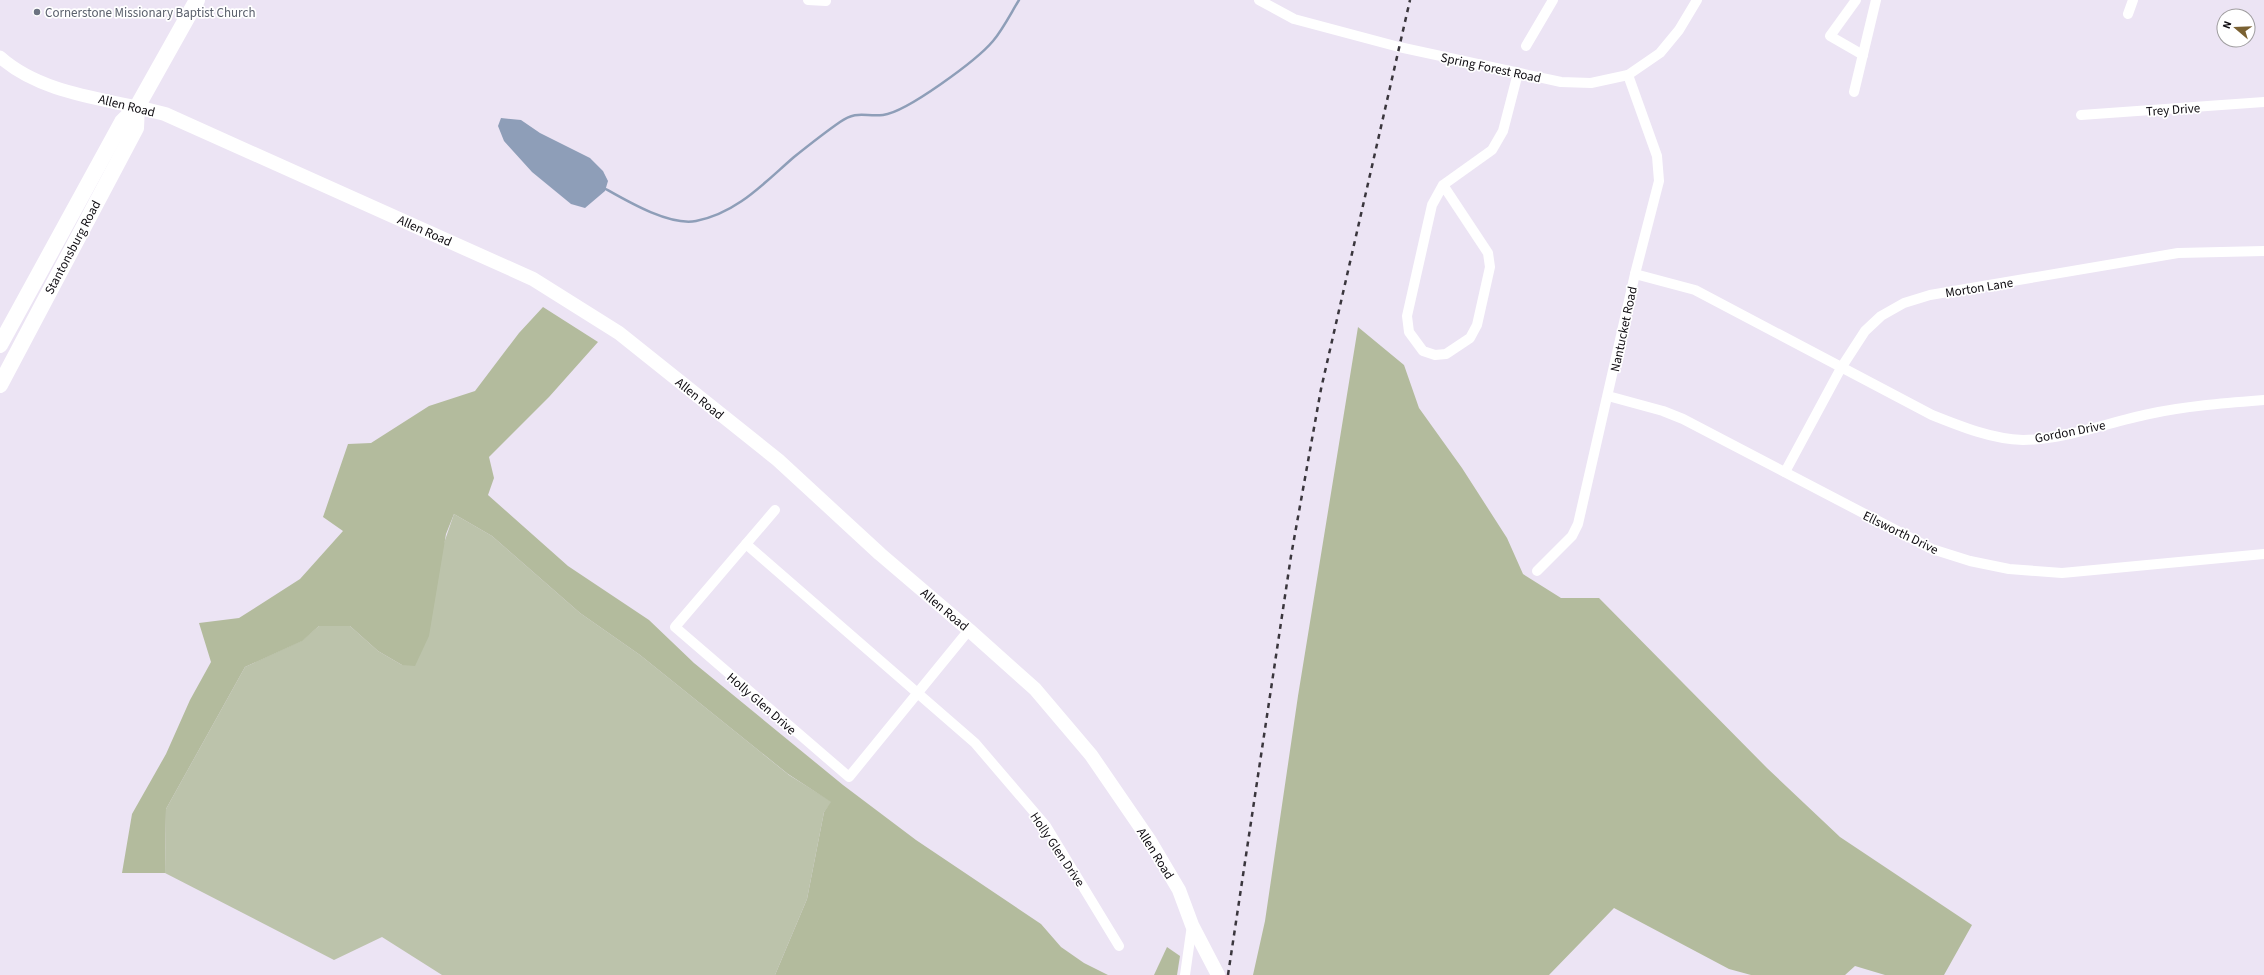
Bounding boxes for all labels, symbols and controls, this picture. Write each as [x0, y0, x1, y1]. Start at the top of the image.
place label: Cornerstone Missionary Baptist Church [45, 4, 255, 22]
marker: Cornerstone Missionary Baptist Church [32, 7, 42, 17]
north arrow [2216, 8, 2256, 48]
text: N [2219, 19, 2235, 31]
street label: Spring Forest Road [1439, 49, 1543, 87]
street label: Allen Road [97, 90, 157, 122]
street label: Trey Drive [2145, 99, 2201, 121]
street label: Stantonsburg Road [41, 197, 105, 298]
street label: Allen Road [395, 211, 455, 251]
street label: Morton Lane [1944, 274, 2014, 302]
street label: Nantucket Road [1606, 285, 1642, 374]
street label: Allen Road [671, 374, 727, 424]
street label: Gordon Drive [2033, 416, 2107, 448]
street label: Ellsworth Drive [1860, 507, 1941, 559]
street label: Allen Road [916, 584, 972, 635]
street label: Holly Glen Drive [723, 669, 800, 739]
street label: Holly Glen Drive [1026, 809, 1089, 890]
street label: Allen Road [1132, 824, 1178, 883]

